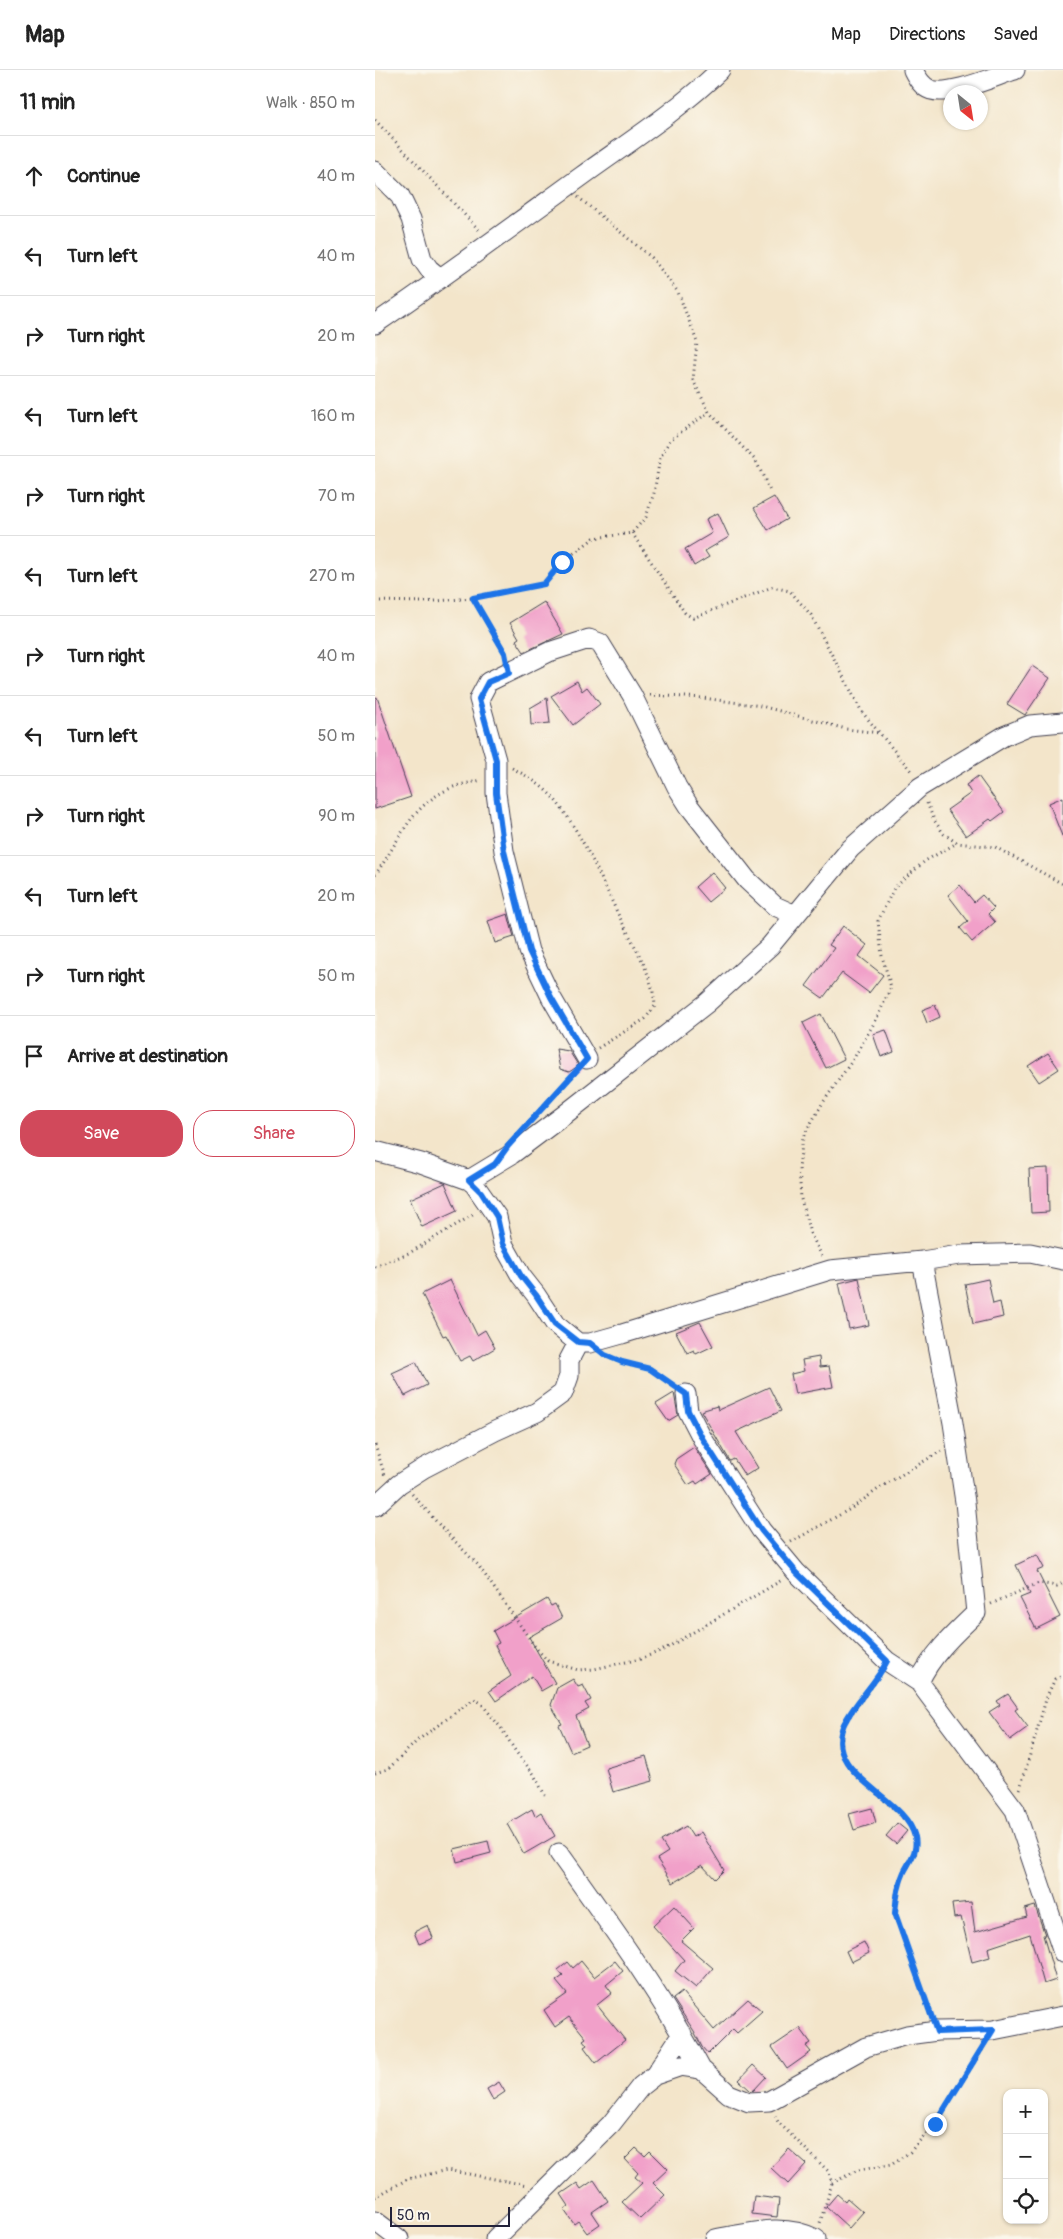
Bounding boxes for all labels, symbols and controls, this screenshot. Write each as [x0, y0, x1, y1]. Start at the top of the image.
text: Map [25, 20, 65, 49]
text: Map [831, 23, 861, 46]
text: Directions [889, 23, 965, 46]
text: Saved [993, 23, 1038, 46]
north arrow [943, 85, 988, 130]
text: 11 min [20, 89, 75, 116]
text: Walk · 850 m [266, 93, 355, 113]
icon: ahead [20, 162, 48, 190]
text: Continue [67, 164, 140, 188]
text: 40 m [317, 166, 355, 186]
icon: left [20, 242, 48, 270]
text: Turn left [67, 244, 137, 268]
text: 40 m [317, 246, 355, 266]
icon: right [20, 322, 48, 350]
text: Turn right [67, 324, 145, 348]
text: 20 m [317, 326, 355, 346]
icon: left [20, 402, 48, 430]
text: Turn left [67, 404, 137, 428]
text: 160 m [311, 406, 355, 426]
icon: right [20, 482, 48, 510]
text: Turn right [67, 484, 145, 508]
text: 70 m [318, 486, 355, 506]
route start [551, 551, 574, 574]
icon: left [20, 562, 48, 590]
text: Turn left [67, 564, 137, 588]
text: 270 m [309, 566, 355, 586]
icon: right [20, 642, 48, 670]
text: Turn right [67, 644, 145, 668]
text: 40 m [317, 646, 355, 666]
icon: left [20, 722, 48, 750]
text: Turn left [67, 724, 137, 748]
text: 50 m [318, 726, 355, 746]
icon: right [20, 802, 48, 830]
text: Turn right [67, 804, 145, 828]
text: 90 m [318, 806, 355, 826]
icon: left [20, 882, 48, 910]
text: Turn left [67, 884, 137, 908]
text: 20 m [317, 886, 355, 906]
icon: right [20, 962, 48, 990]
text: Turn right [67, 964, 145, 988]
text: 50 m [318, 966, 355, 986]
icon: arrive [20, 1042, 48, 1070]
text: Arrive at destination [67, 1044, 228, 1068]
button: Save [20, 1110, 183, 1157]
button: Share [193, 1110, 355, 1157]
map controls [1003, 2089, 1048, 2224]
button: + [1003, 2089, 1048, 2134]
route end [924, 2113, 947, 2136]
button: − [1003, 2134, 1048, 2179]
button: locate [1003, 2179, 1048, 2224]
scale bar [390, 2204, 510, 2227]
text: 50 m [397, 2207, 430, 2224]

